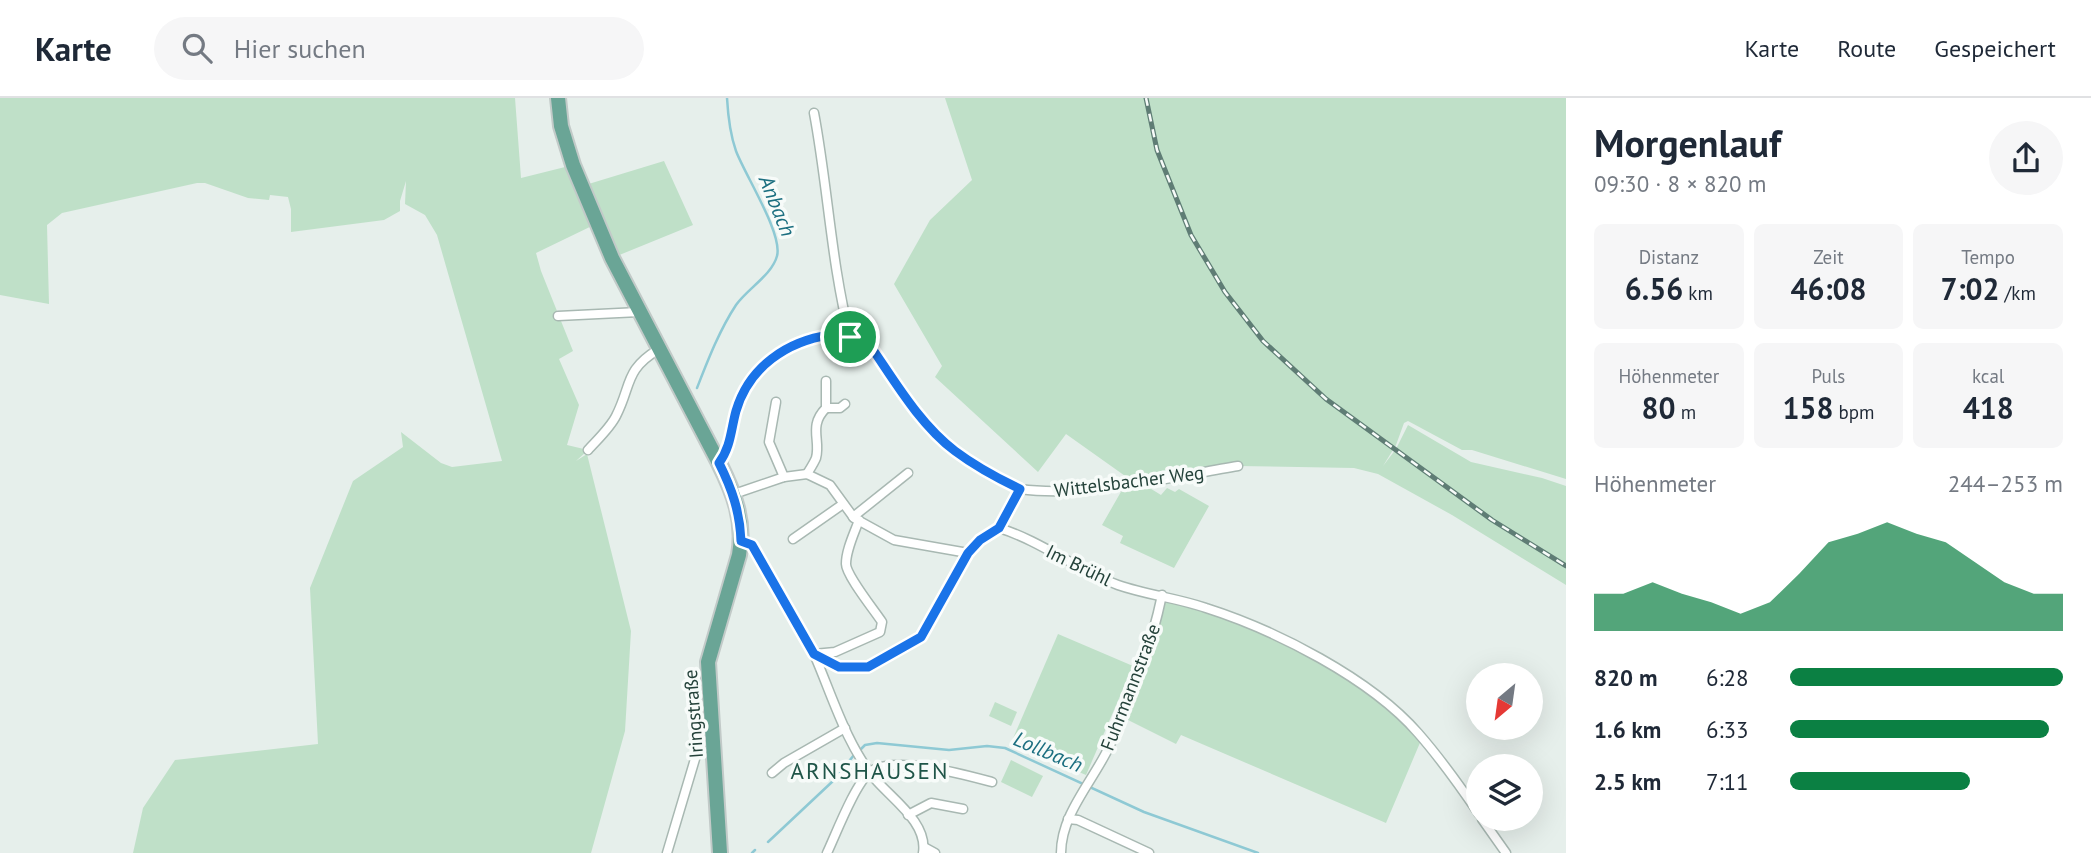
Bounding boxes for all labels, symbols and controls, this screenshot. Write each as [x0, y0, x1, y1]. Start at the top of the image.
search box [154, 17, 644, 80]
text: Karte [35, 27, 112, 70]
icon: search [178, 29, 216, 67]
text: Hier suchen [234, 32, 366, 65]
text: Karte [1744, 33, 1799, 64]
text: Route [1837, 33, 1896, 64]
text: Gespeichert [1934, 33, 2056, 64]
text: Morgenlauf [1594, 118, 1781, 167]
button: share [1989, 121, 2063, 195]
text: 09:30 · 8 × 820 m [1594, 169, 1766, 198]
water label: Anbach [753, 170, 802, 240]
text: Distanz [1639, 245, 1699, 269]
text: Zeit [1813, 245, 1844, 269]
text: Tempo [1961, 245, 2015, 269]
text: 6.56 [1625, 269, 1683, 308]
text: 46:08 [1790, 269, 1867, 308]
text: 7:02 [1940, 269, 2000, 308]
text: km [1683, 281, 1713, 305]
text: /km [2000, 281, 2036, 305]
pin [820, 307, 880, 367]
icon: arrive [831, 318, 869, 356]
text: Höhenmeter [1618, 364, 1719, 388]
text: Puls [1812, 364, 1845, 388]
text: kcal [1972, 364, 2004, 388]
text: 80 [1642, 388, 1676, 427]
text: 158 [1782, 388, 1833, 427]
text: 418 [1963, 388, 2014, 427]
text: m [1676, 400, 1696, 424]
text: bpm [1833, 400, 1875, 424]
street label: Wittelsbacher Weg [1053, 460, 1205, 502]
text: Höhenmeter [1594, 469, 1716, 498]
text: 244–253 m [1948, 469, 2063, 498]
street label: Im Brühl [1042, 539, 1116, 591]
street label: Fuhrmannstraße [1095, 620, 1165, 754]
north arrow [1466, 663, 1544, 740]
map controls [1466, 663, 1543, 831]
text: 820 m [1594, 663, 1657, 692]
text: 6:28 [1706, 663, 1749, 692]
street label: Iringstraße [678, 669, 708, 759]
text: 1.6 km [1594, 715, 1661, 744]
text: 6:33 [1706, 715, 1749, 744]
water label: Lollbach [1010, 725, 1087, 778]
button: layers [1466, 754, 1543, 831]
district label: ARNSHAUSEN [791, 756, 949, 785]
text: 2.5 km [1594, 767, 1661, 796]
text: 7:11 [1706, 767, 1749, 796]

